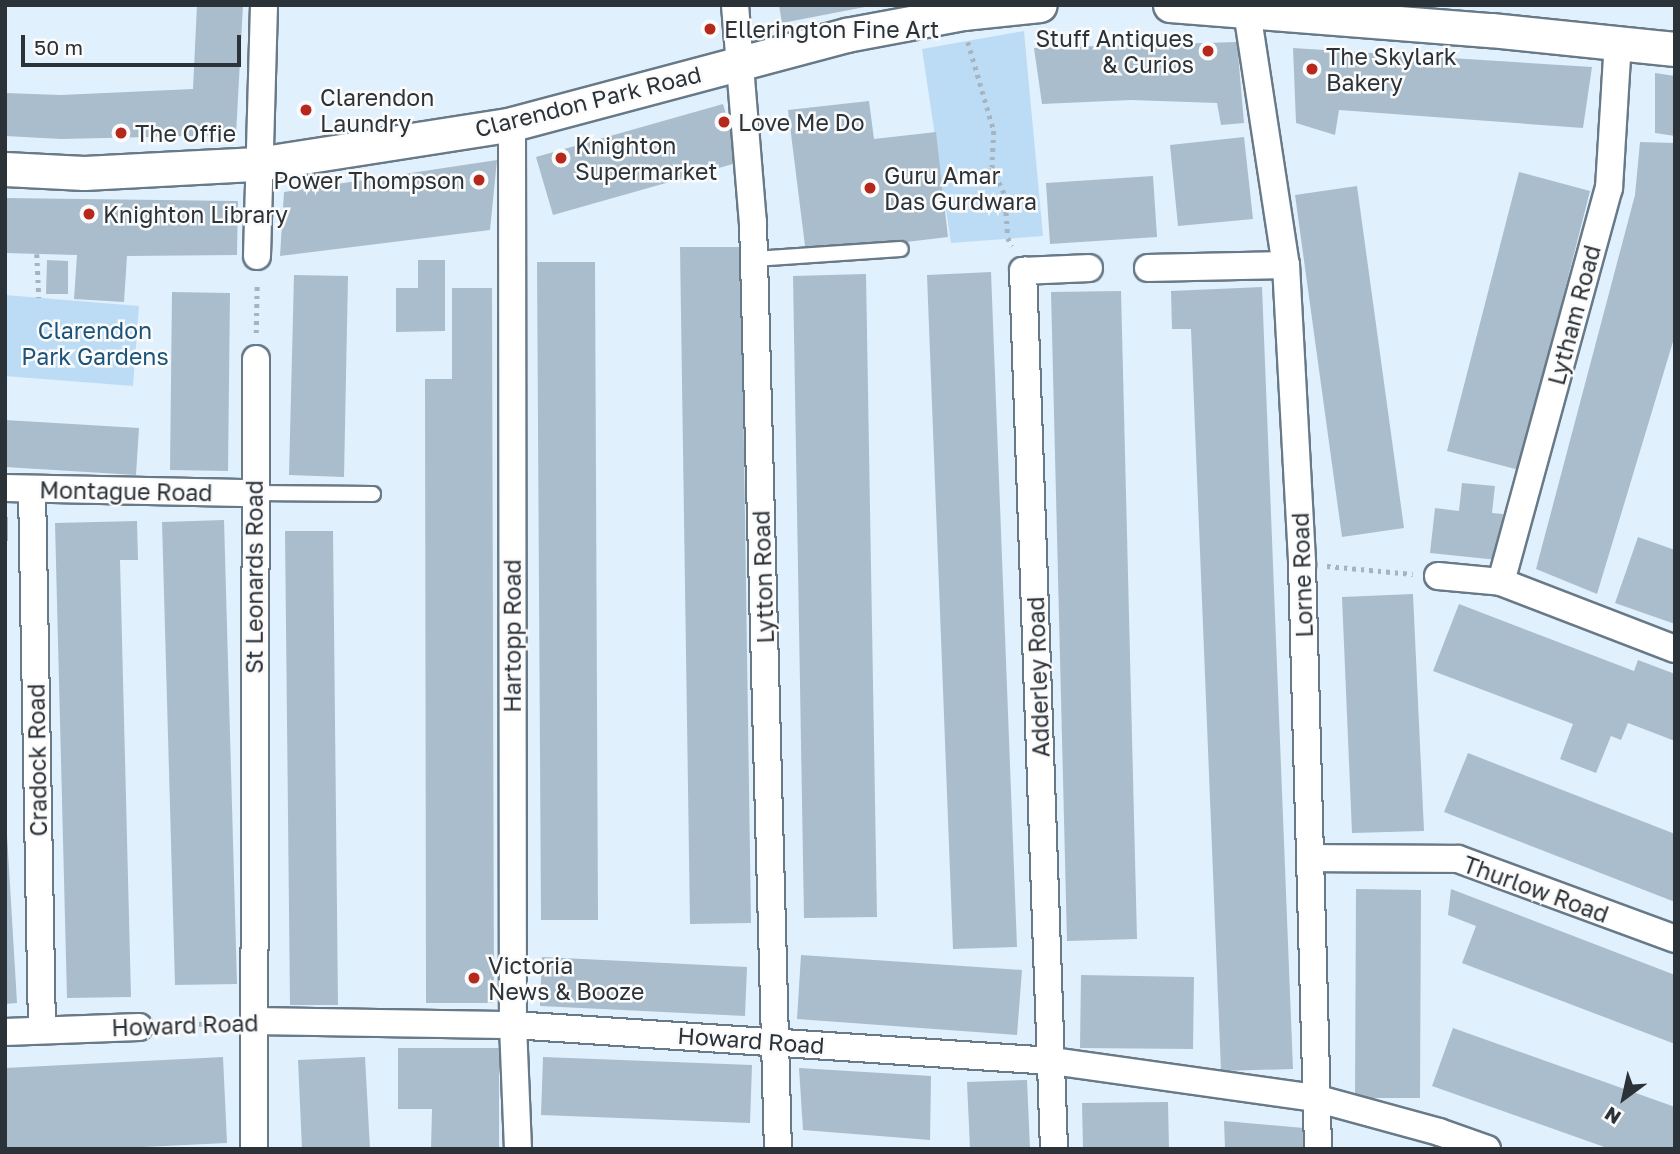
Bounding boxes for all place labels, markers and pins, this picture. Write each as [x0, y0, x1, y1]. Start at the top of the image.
place label: Ellerington Fine Art [724, 15, 939, 43]
marker: Ellerington Fine Art [702, 21, 718, 37]
place label: Stuff Antiques & Curios [1036, 24, 1194, 78]
place label: The Skylark Bakery [1326, 42, 1457, 96]
marker: Stuff Antiques & Curios [1200, 43, 1216, 59]
marker: The Skylark Bakery [1304, 61, 1320, 77]
place label: Clarendon Laundry [320, 83, 434, 137]
marker: Clarendon Laundry [298, 102, 314, 118]
place label: Love Me Do [738, 108, 864, 136]
marker: Love Me Do [716, 114, 732, 130]
place label: The Offie [135, 119, 236, 147]
marker: The Offie [113, 125, 129, 141]
place label: Knighton Supermarket [575, 131, 717, 185]
marker: Knighton Supermarket [553, 150, 569, 166]
place label: Guru Amar Das Gurdwara [884, 161, 1037, 215]
place label: Power Thompson [273, 166, 465, 194]
marker: Power Thompson [471, 172, 487, 188]
marker: Guru Amar Das Gurdwara [862, 180, 878, 196]
place label: Knighton Library [103, 200, 288, 228]
marker: Knighton Library [81, 206, 97, 222]
place label: Victoria News & Booze [488, 951, 644, 1005]
marker: Victoria News & Booze [466, 970, 482, 986]

